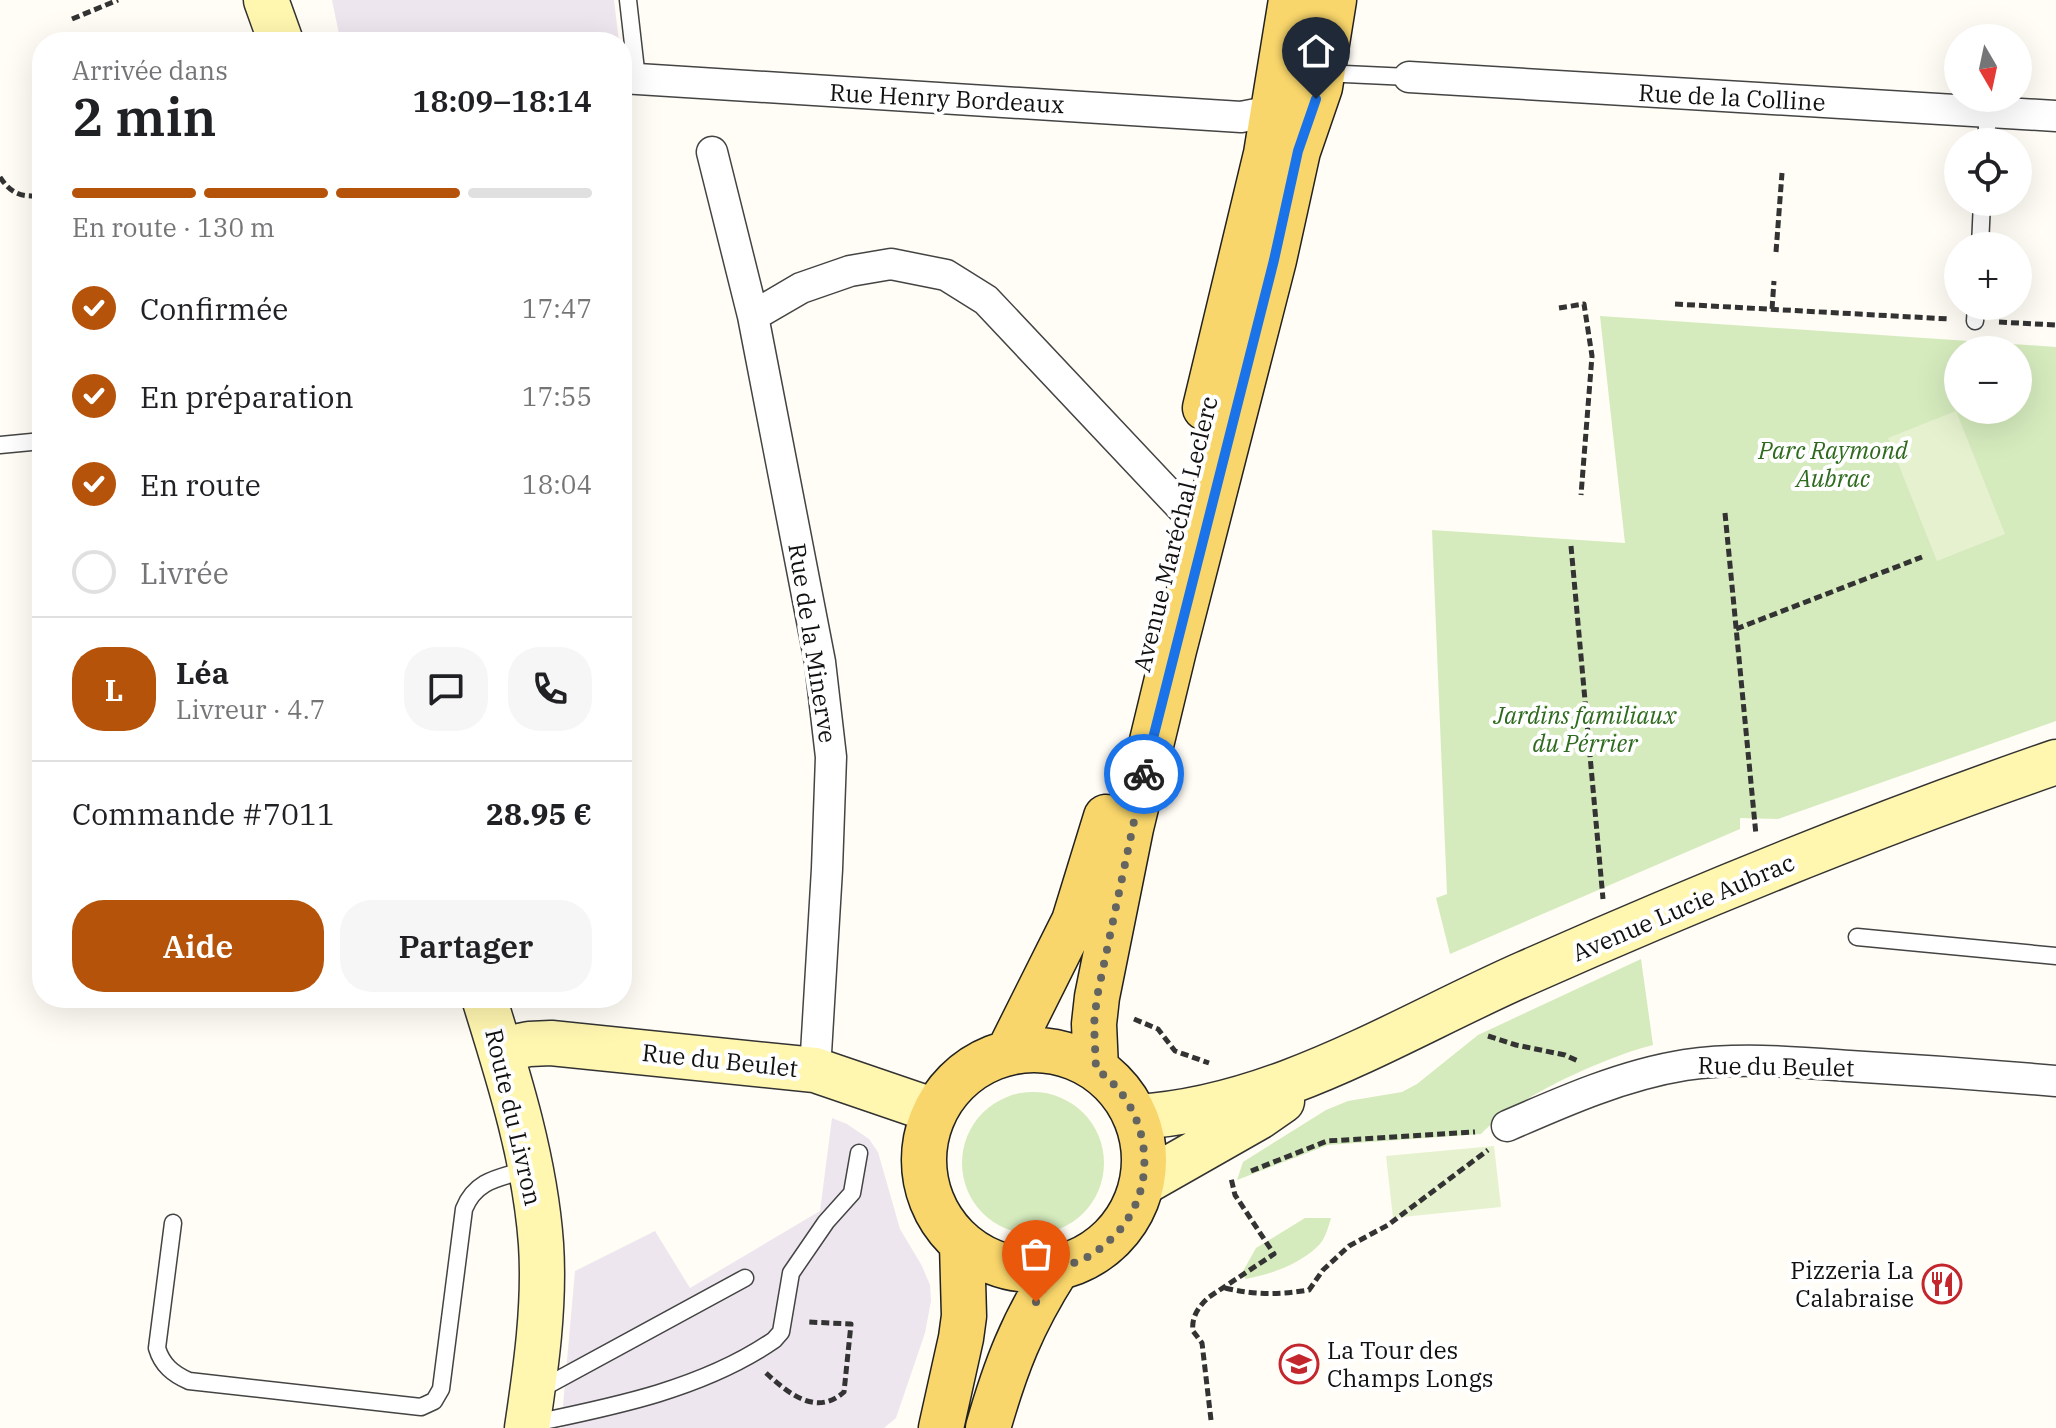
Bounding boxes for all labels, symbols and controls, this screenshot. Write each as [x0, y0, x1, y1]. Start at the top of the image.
pin [1282, 17, 1350, 99]
north arrow [1944, 24, 2032, 112]
map controls [1944, 24, 2032, 424]
icon: home [1294, 29, 1338, 73]
text: Arrivée dans [72, 53, 228, 87]
street label: Rue Henry Bordeaux [829, 76, 1065, 120]
street label: Rue de la Colline [1638, 76, 1826, 118]
text: 18:09–18:14 [412, 81, 592, 120]
text: 2 min [72, 83, 217, 150]
button: locate [1944, 128, 2032, 216]
text: En route · 130 m [72, 210, 275, 244]
button: + [1944, 232, 2032, 320]
icon: check [72, 286, 116, 330]
text: Confirmée [140, 289, 288, 328]
text: 17:47 [522, 291, 592, 325]
button: − [1944, 336, 2032, 424]
icon: check [72, 374, 116, 418]
text: En préparation [140, 377, 354, 416]
text: 17:55 [522, 379, 592, 413]
street label: Avenue Maréchal Leclerc [1125, 393, 1225, 675]
park label: Parc Raymond Aubrac [1757, 434, 1909, 494]
icon: check [72, 462, 116, 506]
text: En route [140, 465, 261, 504]
text: 18:04 [522, 467, 592, 501]
street label: Rue de la Minerve [781, 541, 845, 745]
text: Livrée [140, 553, 229, 592]
button: chat [404, 647, 488, 731]
button: phone [508, 647, 592, 731]
text: Léa [176, 653, 229, 692]
text: L [105, 670, 123, 709]
text: Livreur · 4.7 [176, 692, 325, 726]
park label: Jardins familiaux du Pérrier [1492, 699, 1677, 759]
courier [1104, 734, 1184, 814]
icon: bike [1122, 752, 1166, 796]
text: Commande #7011 [72, 794, 335, 833]
text: 28.95 € [486, 794, 592, 833]
street label: Avenue Lucie Aubrac [1567, 846, 1799, 968]
button: Aide [72, 900, 324, 992]
button: Partager [340, 900, 592, 992]
street label: Route du Livron [478, 1026, 550, 1208]
street label: Rue du Beulet [640, 1036, 800, 1084]
street label: Rue du Beulet [1697, 1049, 1855, 1083]
pin [1002, 1220, 1070, 1302]
icon: bag [1014, 1232, 1058, 1276]
place label: Pizzeria La Calabraise [1790, 1254, 1914, 1314]
restaurant icon: Pizzeria La Calabraise [1921, 1263, 1963, 1305]
place label: La Tour des Champs Longs [1327, 1334, 1493, 1394]
school or university icon: La Tour des Champs Longs [1278, 1343, 1320, 1385]

